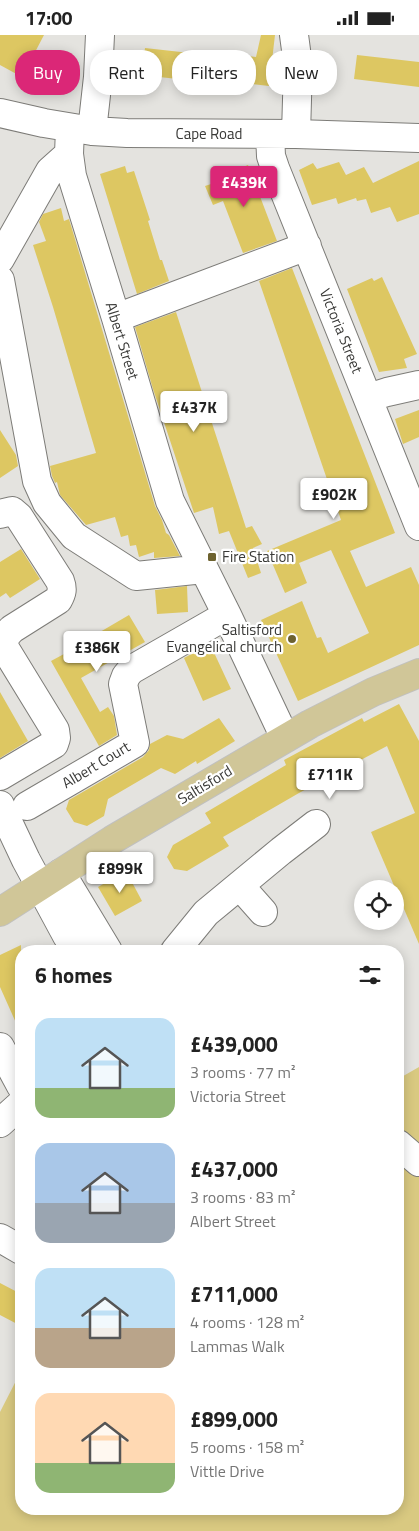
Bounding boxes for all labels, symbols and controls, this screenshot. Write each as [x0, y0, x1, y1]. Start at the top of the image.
text: 17:00 [25, 3, 72, 32]
chip: Buy [15, 50, 80, 95]
chip: Rent [90, 50, 162, 95]
chip: Filters [172, 50, 256, 95]
chip: New [266, 50, 337, 95]
street label: Cape Road [176, 122, 242, 145]
pin: £439K [209, 165, 279, 208]
text: £439K [221, 170, 267, 194]
street label: Victoria Street [314, 285, 369, 377]
street label: Albert Street [100, 299, 145, 383]
pin: £437K [159, 391, 229, 433]
text: £437K [171, 395, 217, 419]
pin: £902K [299, 477, 369, 520]
text: £902K [311, 482, 357, 506]
place label: Fire Station [222, 545, 294, 568]
marker: Fire Station [206, 551, 218, 563]
place label: Saltisford Evangelical church [166, 618, 282, 658]
pin: £386K [62, 631, 132, 673]
marker: Saltisford Evangelical church [286, 633, 298, 645]
text: £386K [74, 635, 120, 659]
street label: Albert Court [57, 735, 135, 794]
pin: £711K [295, 757, 365, 800]
street label: Saltisford [173, 759, 237, 810]
text: £711K [307, 762, 353, 786]
pin: £899K [85, 851, 155, 894]
text: £899K [97, 856, 143, 880]
map controls [354, 880, 404, 930]
button: locate [354, 880, 404, 930]
text: 6 homes [35, 959, 112, 991]
icon: filters [356, 961, 384, 989]
text: £439,000 [190, 1028, 278, 1060]
icon: home [75, 1038, 135, 1098]
text: 3 rooms · 77 m² [190, 1060, 295, 1084]
text: Victoria Street [190, 1084, 286, 1108]
text: £437,000 [190, 1153, 278, 1185]
icon: home [75, 1163, 135, 1223]
text: 3 rooms · 83 m² [190, 1185, 295, 1209]
text: Albert Street [190, 1209, 276, 1233]
text: £711,000 [190, 1278, 278, 1310]
icon: home [75, 1288, 135, 1348]
text: 4 rooms · 128 m² [190, 1310, 304, 1334]
text: Lammas Walk [190, 1334, 285, 1358]
text: £899,000 [190, 1403, 278, 1435]
icon: home [75, 1413, 135, 1473]
text: 5 rooms · 158 m² [190, 1435, 304, 1459]
text: Vittle Drive [190, 1459, 264, 1483]

